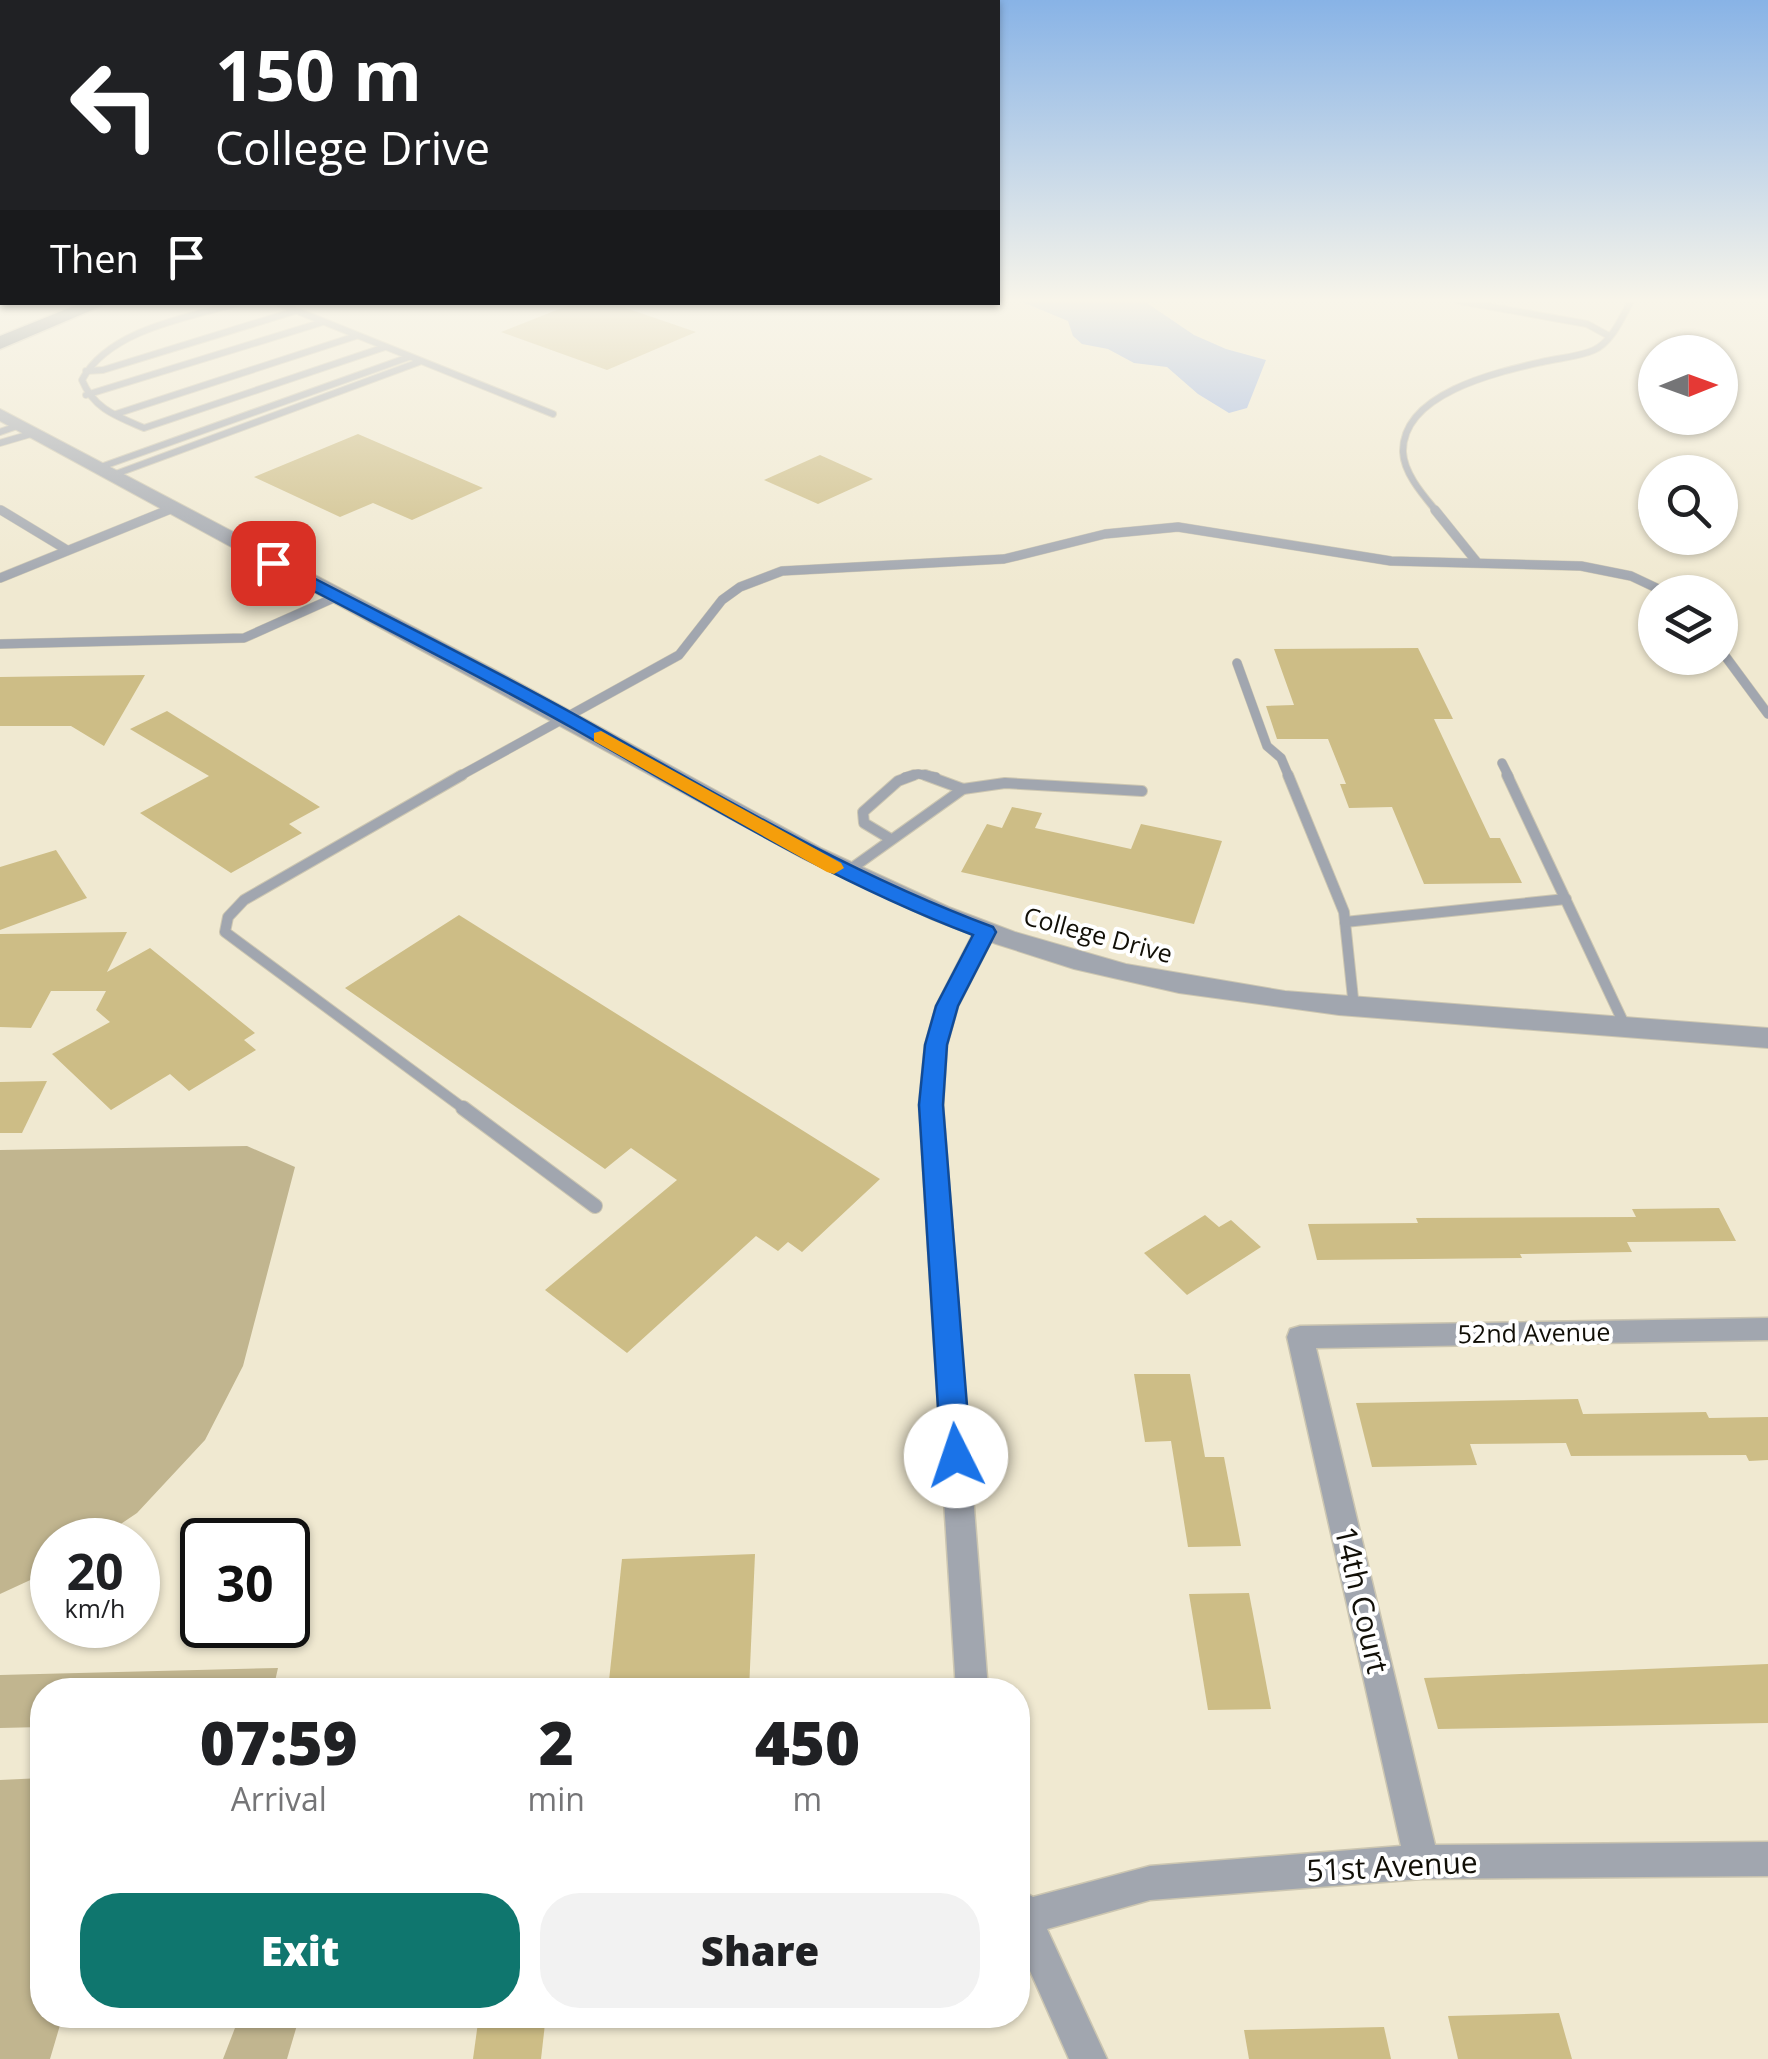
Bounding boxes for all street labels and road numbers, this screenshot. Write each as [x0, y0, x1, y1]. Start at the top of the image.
street label: College Drive [1020, 898, 1176, 970]
street label: 52nd Avenue [1457, 1314, 1611, 1350]
street label: 14th Court [1326, 1522, 1399, 1677]
street label: 51st Avenue [1305, 1841, 1479, 1890]

